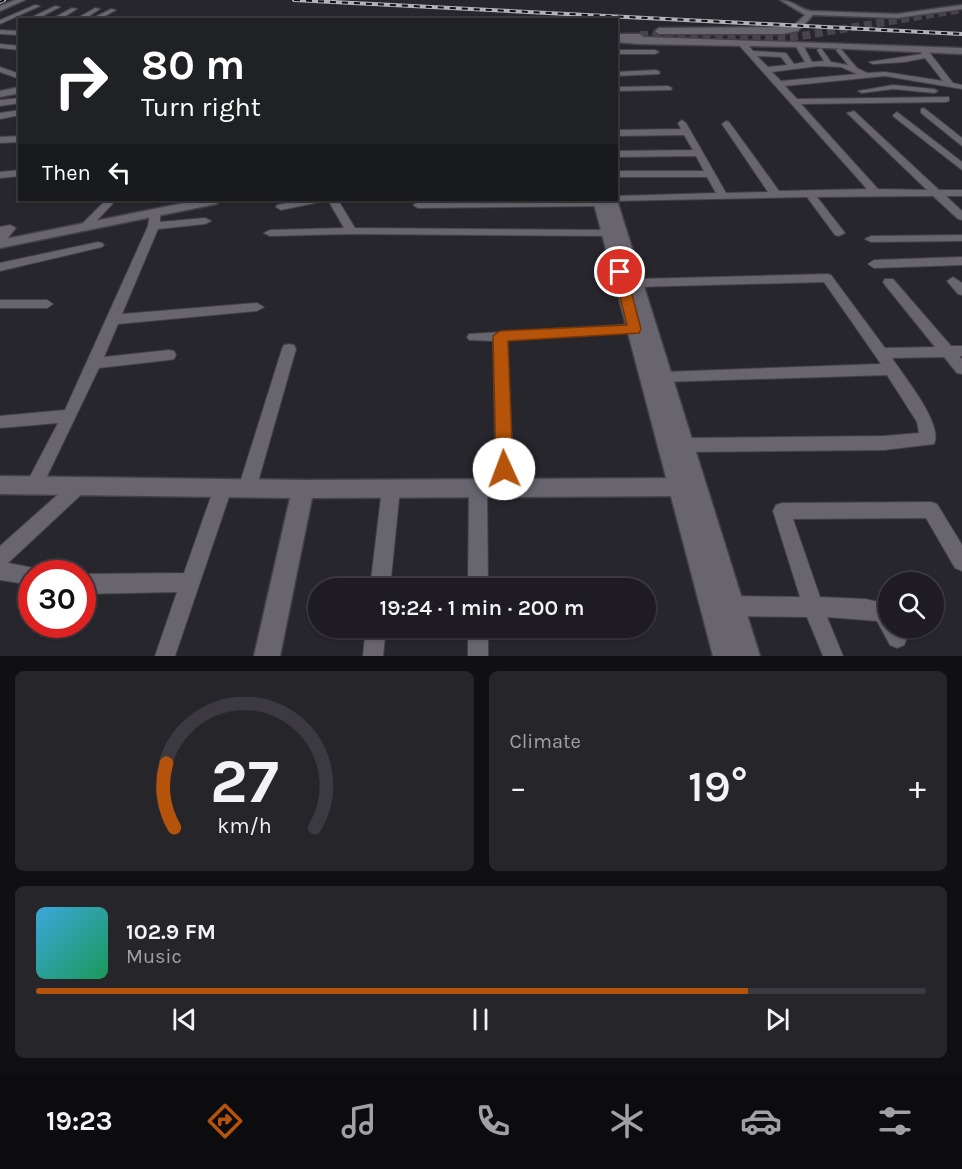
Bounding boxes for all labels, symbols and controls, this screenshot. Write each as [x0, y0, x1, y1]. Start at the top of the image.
text: 80 m [141, 40, 245, 90]
icon: right [42, 42, 120, 120]
text: Turn right [141, 91, 261, 123]
icon: left [103, 156, 136, 189]
text: Then [42, 160, 91, 186]
pin [594, 246, 645, 297]
icon: arrive [603, 255, 636, 288]
position arrow [472, 437, 536, 501]
speed limit sign: 30 [18, 560, 96, 638]
map controls [878, 572, 944, 638]
button: search [878, 572, 944, 638]
text: 19:24 · 1 min · 200 m [380, 595, 584, 621]
text: Climate [510, 730, 581, 753]
text: 27 [210, 745, 279, 818]
text: 19° [688, 760, 748, 812]
text: − [510, 768, 527, 806]
text: + [909, 768, 926, 806]
text: km/h [217, 813, 271, 838]
text: 102.9 FM [126, 919, 216, 945]
text: Music [126, 945, 182, 968]
icon: previous [168, 1003, 201, 1036]
icon: pause [464, 1003, 497, 1036]
icon: next [761, 1003, 794, 1036]
icon: directions [204, 1100, 246, 1142]
icon: music [338, 1100, 380, 1142]
icon: phone [472, 1100, 514, 1142]
icon: climate [606, 1100, 648, 1142]
icon: car [740, 1100, 782, 1142]
icon: filters [874, 1100, 916, 1142]
text: 19:23 [46, 1105, 112, 1137]

